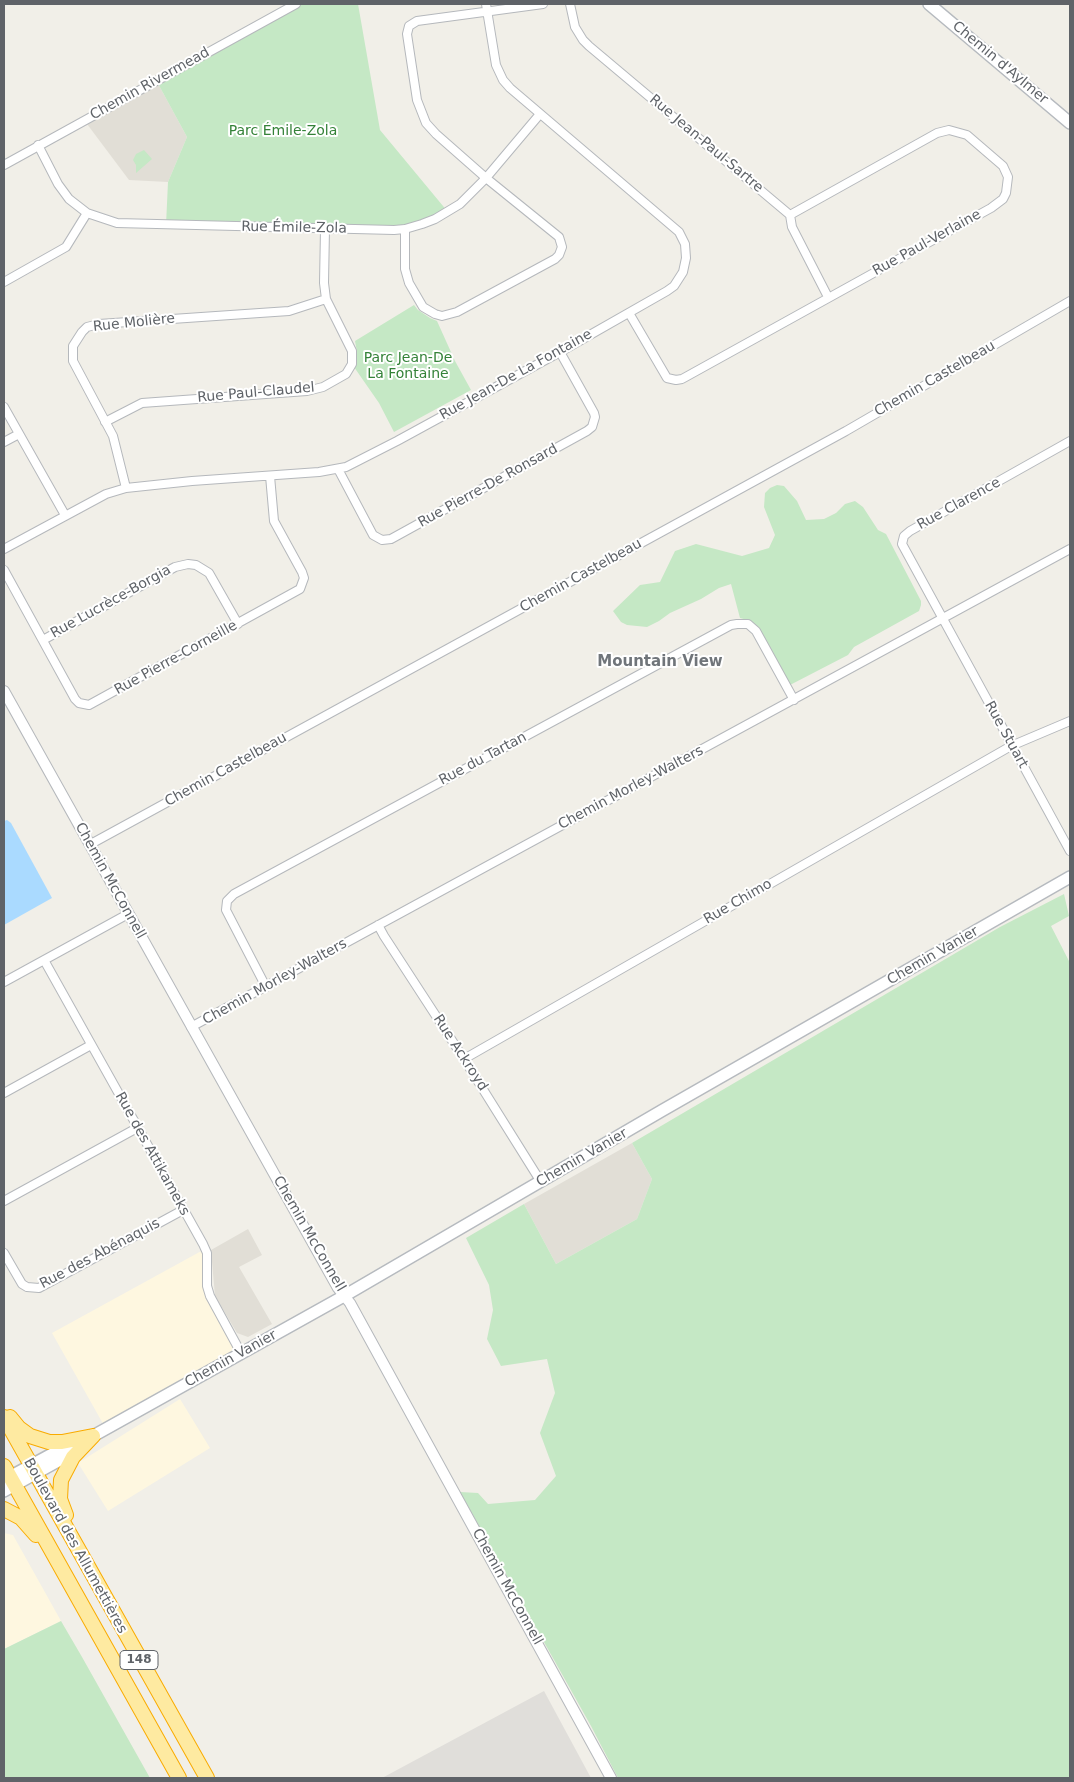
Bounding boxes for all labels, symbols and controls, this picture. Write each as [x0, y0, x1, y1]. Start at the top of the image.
street label: Chemin d'Aylmer [949, 18, 1051, 108]
street label: Chemin Rivermead [87, 44, 213, 124]
street label: Rue Jean-Paul-Sartre [646, 92, 766, 196]
park label: Parc Émile-Zola [229, 123, 337, 139]
street label: Rue Paul-Verlaine [870, 206, 984, 280]
street label: Rue Émile-Zola [241, 219, 347, 237]
street label: Rue Molière [92, 310, 176, 336]
street label: Rue Jean-De La Fontaine [437, 326, 595, 424]
street label: Chemin Castelbeau [872, 338, 998, 420]
park label: Parc Jean-De La Fontaine [364, 350, 452, 382]
street label: Rue Paul-Claudel [197, 380, 315, 406]
street label: Rue Pierre-De Ronsard [415, 441, 561, 531]
street label: Rue Clarence [914, 474, 1004, 534]
street label: Chemin Castelbeau [517, 536, 645, 616]
street label: Rue Lucrèce-Borgia [48, 562, 174, 642]
street label: Rue Pierre-Corneille [112, 617, 240, 699]
district label: Mountain View [597, 653, 723, 671]
street label: Rue Stuart [981, 699, 1031, 771]
street label: Rue du Tartan [436, 729, 530, 789]
street label: Chemin Castelbeau [162, 730, 290, 810]
street label: Chemin Morley-Walters [555, 743, 707, 833]
street label: Chemin McConnell [71, 820, 149, 942]
street label: Rue Chimo [701, 876, 775, 928]
street label: Chemin Vanier [884, 923, 982, 989]
street label: Chemin Morley-Walters [200, 935, 350, 1029]
street label: Rue Ackroyd [429, 1012, 491, 1094]
street label: Rue des Attikameks [111, 1089, 193, 1219]
street label: Chemin Vanier [533, 1125, 631, 1191]
street label: Chemin McConnell [269, 1173, 349, 1295]
street label: Rue des Abénaquis [37, 1215, 163, 1293]
street label: Chemin Vanier [182, 1327, 280, 1391]
street label: Boulevard des Allumettières [20, 1455, 130, 1637]
street label: Chemin McConnell [468, 1526, 546, 1648]
road number: 148 [120, 1650, 158, 1670]

